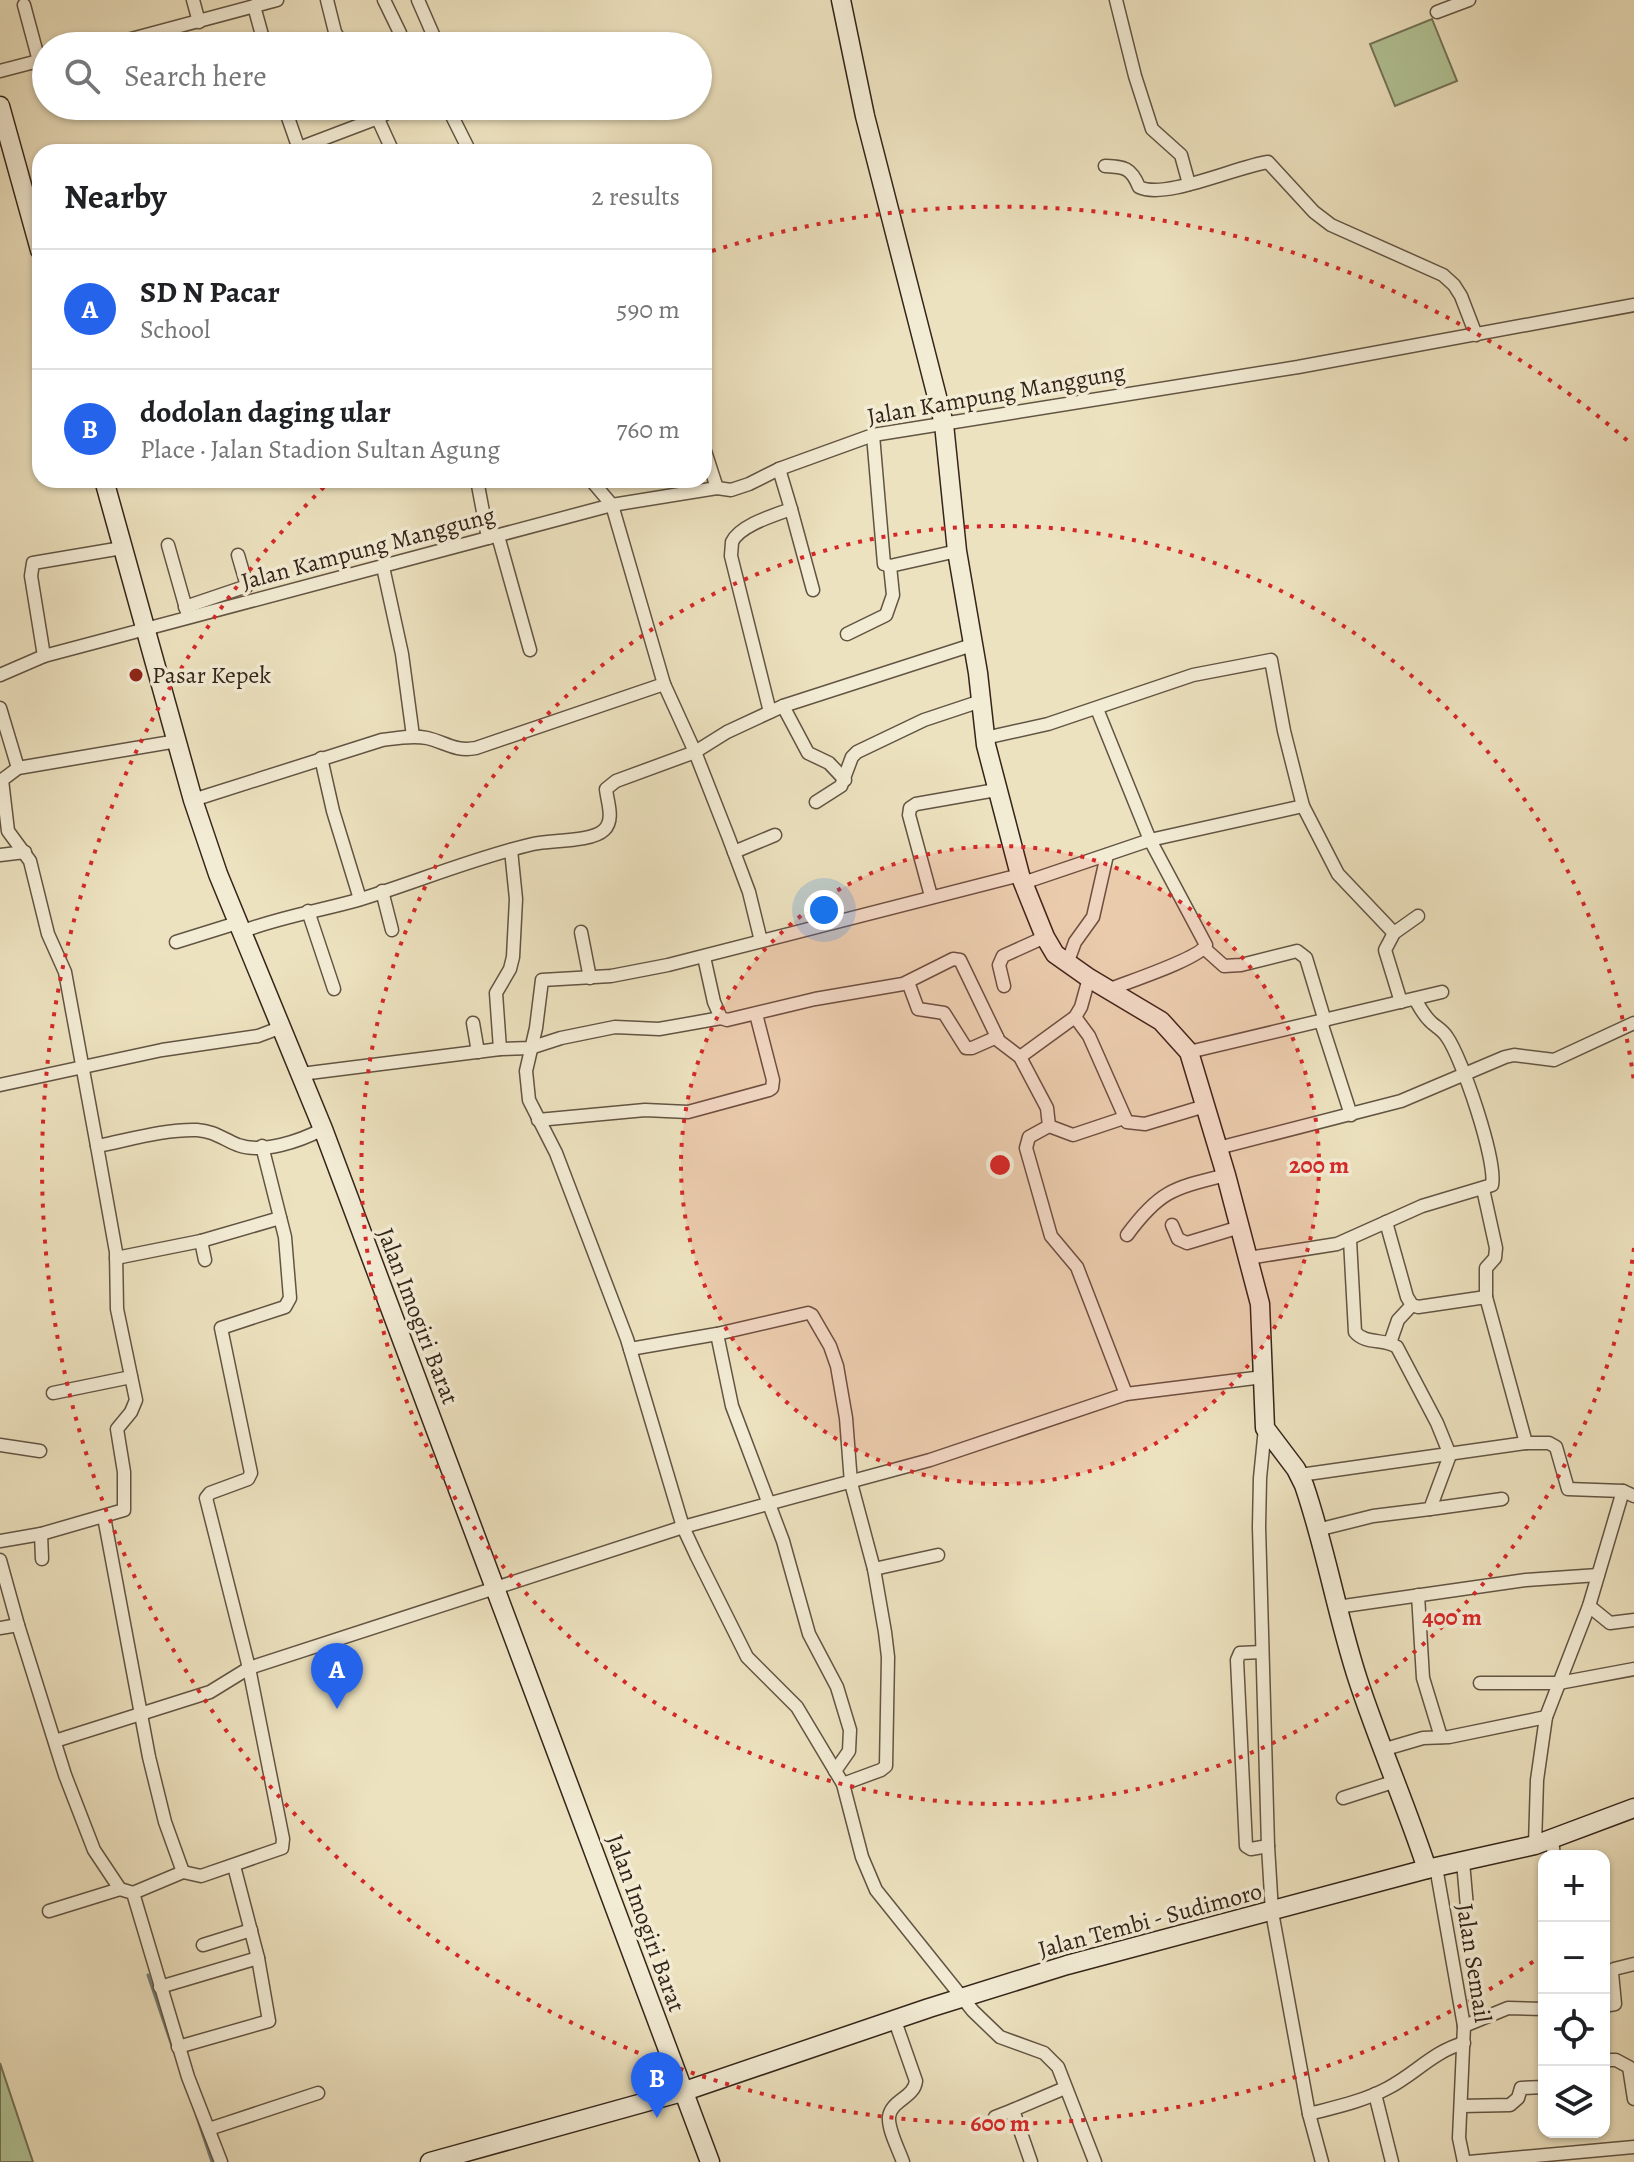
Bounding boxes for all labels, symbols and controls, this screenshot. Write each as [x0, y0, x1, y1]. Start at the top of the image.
search box [32, 32, 712, 120]
icon: search [60, 54, 104, 98]
text: Search here [124, 56, 267, 96]
text: Nearby [64, 173, 167, 220]
text: 2 results [591, 179, 680, 214]
text: SD N Pacar [140, 272, 280, 312]
text: A [82, 292, 98, 327]
text: 590 m [616, 292, 680, 327]
text: School [140, 312, 210, 347]
street label: Jalan Kampung Manggung [864, 356, 1128, 432]
text: dodolan daging ular [140, 392, 391, 432]
text: B [82, 412, 98, 447]
text: 760 m [616, 412, 680, 447]
text: Place · Jalan Stadion Sultan Agung [140, 432, 500, 467]
street label: Jalan Kampung Manggung [238, 499, 498, 597]
place label: Pasar Kepek [152, 659, 271, 691]
marker: Pasar Kepek [127, 666, 145, 684]
your location [804, 890, 844, 930]
text: 200 m [1289, 1149, 1349, 1181]
centre of rings [986, 1151, 1014, 1179]
street label: Jalan Imogiri Barat [370, 1223, 466, 1409]
text: 400 m [1422, 1601, 1482, 1633]
pin: A [311, 1643, 363, 1709]
street label: Jalan Imogiri Barat [599, 1830, 693, 2016]
map controls [1538, 1850, 1610, 2138]
button: + [1538, 1850, 1610, 1922]
street label: Jalan Tembi - Sudimoro [1035, 1875, 1265, 1965]
street label: Jalan Semail [1449, 1901, 1499, 2025]
button: − [1538, 1922, 1610, 1994]
button: locate [1538, 1994, 1610, 2066]
pin: B [631, 2052, 683, 2118]
button: layers [1538, 2066, 1610, 2138]
text: 600 m [970, 2107, 1030, 2139]

